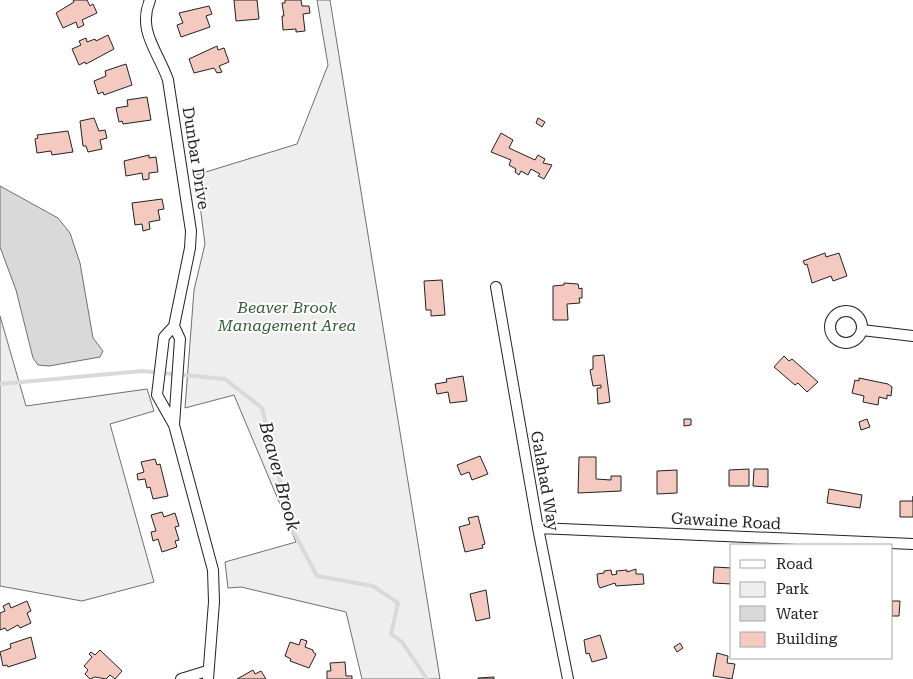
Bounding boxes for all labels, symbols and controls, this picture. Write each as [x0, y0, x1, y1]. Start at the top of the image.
street label: Dunbar Drive [179, 105, 214, 211]
park label: Beaver Brook Management Area [217, 298, 357, 335]
water label: Beaver Brook [255, 418, 305, 533]
street label: Galahad Way [527, 429, 563, 533]
street label: Gawaine Road [670, 509, 782, 533]
legend [730, 544, 893, 659]
text: Road [776, 555, 813, 573]
text: Park [776, 580, 810, 598]
text: Water [776, 605, 818, 623]
text: Building [776, 630, 838, 648]

